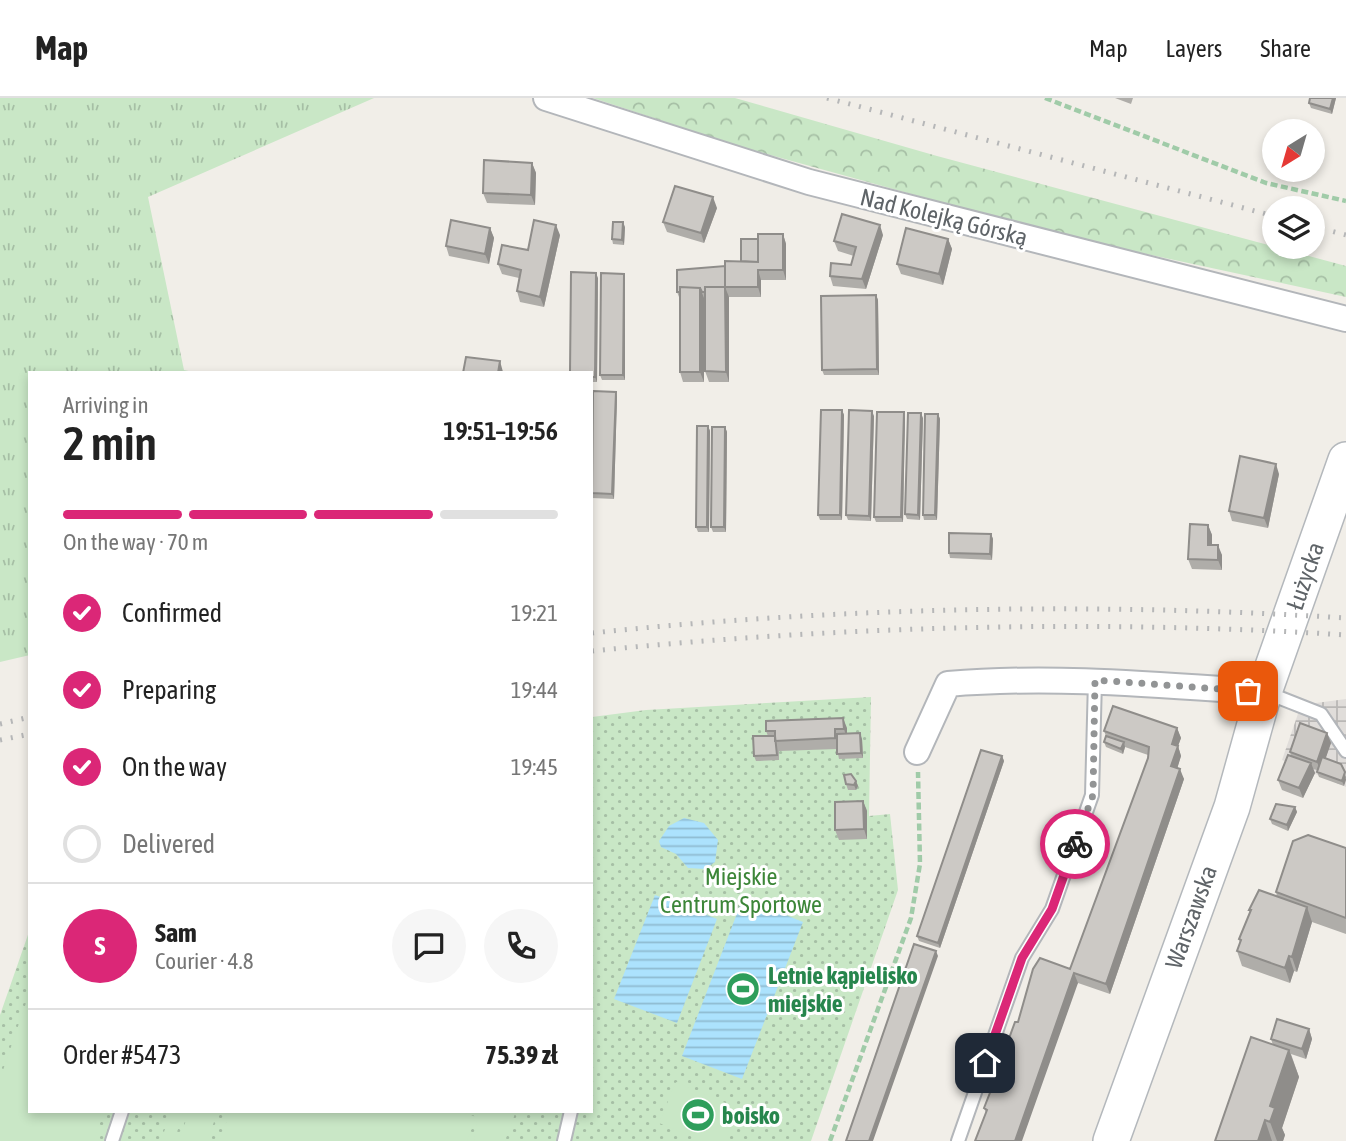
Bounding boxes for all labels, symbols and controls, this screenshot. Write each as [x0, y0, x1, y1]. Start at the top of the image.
text: Map [35, 29, 88, 67]
text: Map [1089, 35, 1128, 62]
text: Layers [1166, 35, 1222, 62]
text: Share [1260, 35, 1311, 62]
north arrow [1262, 119, 1325, 182]
map controls [1262, 119, 1325, 259]
street label: Nad Kolejką Górską [858, 183, 1030, 251]
button: layers [1262, 196, 1325, 259]
text: Arriving in [63, 392, 149, 418]
text: 19:51–19:56 [443, 416, 558, 446]
text: 2 min [63, 417, 157, 470]
text: On the way · 70 m [63, 529, 208, 555]
street label: Łużycka [1281, 539, 1329, 613]
icon: check [63, 594, 101, 632]
text: Confirmed [122, 598, 222, 628]
text: 19:21 [511, 600, 558, 626]
pin [1218, 661, 1278, 721]
icon: check [63, 671, 101, 709]
icon: bag [1229, 672, 1267, 710]
text: Preparing [122, 675, 216, 705]
text: 19:44 [511, 677, 558, 703]
icon: check [63, 748, 101, 786]
text: On the way [122, 752, 227, 782]
text: 19:45 [511, 754, 558, 780]
courier [1040, 809, 1110, 879]
icon: bike [1056, 825, 1094, 863]
text: Delivered [122, 829, 215, 859]
street label: Warszawska [1160, 862, 1222, 972]
park label: Miejskie Centrum Sportowe [660, 863, 822, 918]
button: chat [392, 909, 466, 983]
button: phone [484, 909, 558, 983]
text: Sam [155, 918, 197, 948]
text: S [95, 931, 105, 961]
text: Courier · 4.8 [155, 948, 254, 974]
place label: Letnie kąpielisko miejskie [768, 962, 918, 1017]
sports icon: Letnie kąpielisko miejskie [724, 970, 762, 1008]
pin [955, 1033, 1015, 1093]
text: Order #5473 [63, 1040, 182, 1070]
text: 75.39 zł [485, 1040, 558, 1070]
icon: home [966, 1044, 1004, 1082]
sports icon: boisko [679, 1096, 717, 1134]
place label: boisko [722, 1102, 780, 1129]

